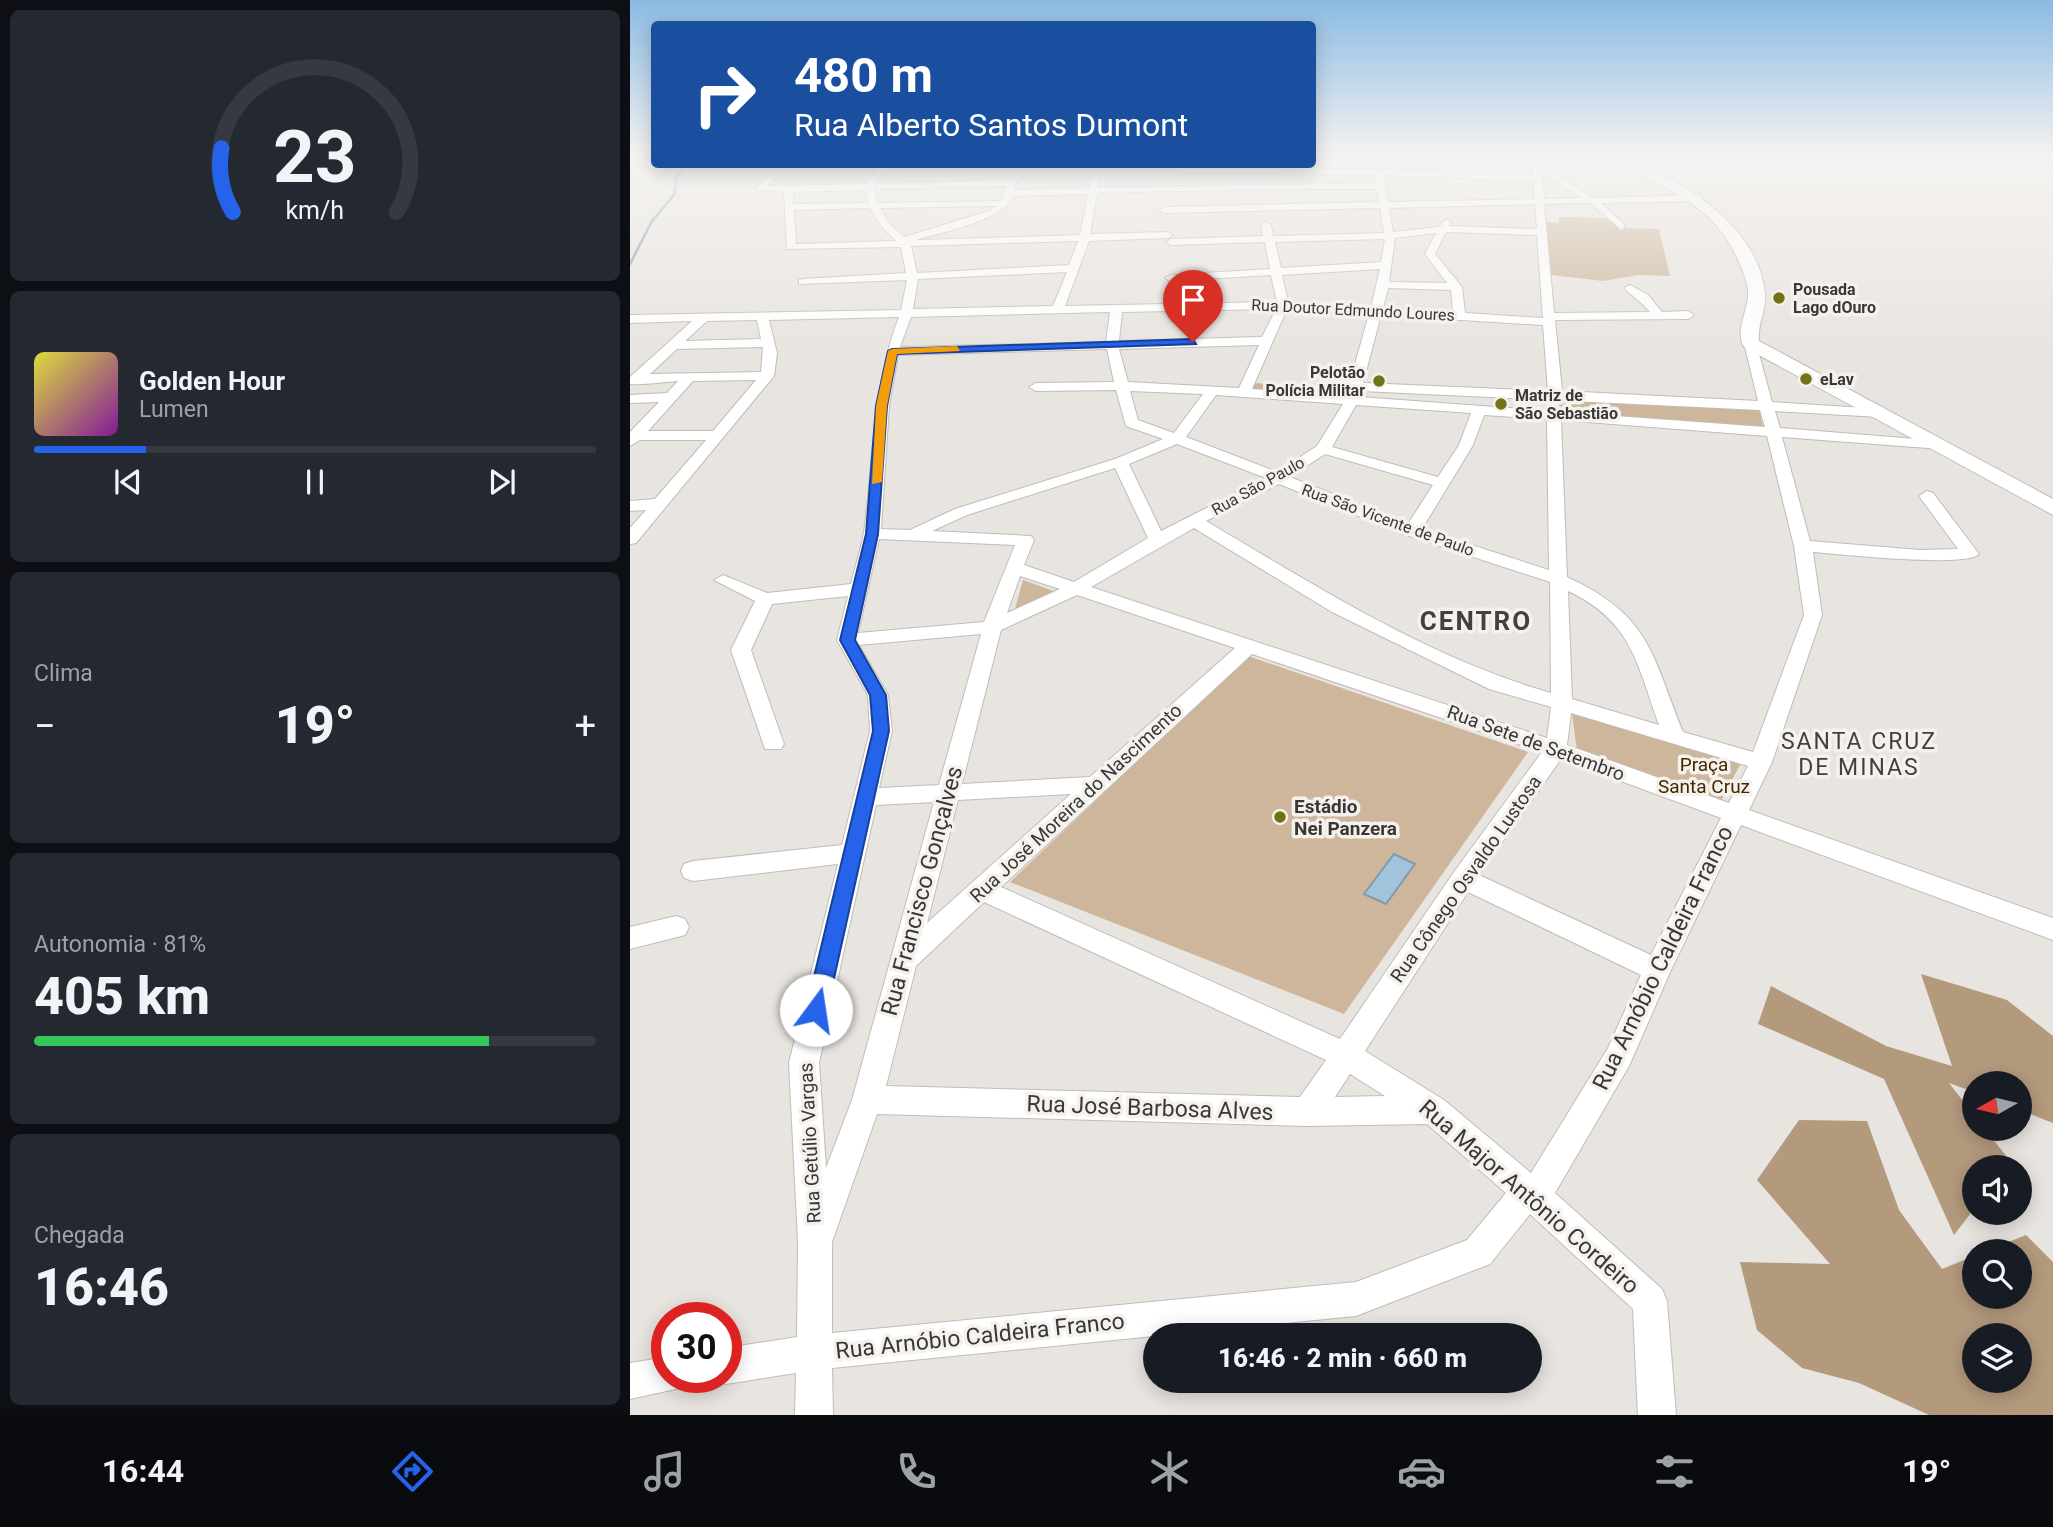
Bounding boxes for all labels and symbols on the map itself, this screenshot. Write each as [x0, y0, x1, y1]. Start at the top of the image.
pin [1163, 270, 1223, 342]
place label: Pousada Lago dOuro [1793, 280, 1876, 317]
marker: Pousada Lago dOuro [1771, 290, 1787, 306]
street label: Rua Doutor Edmundo Loures [1251, 295, 1455, 325]
place label: Pelotão Polícia Militar [1266, 363, 1365, 400]
place label: eLav [1820, 370, 1854, 389]
marker: eLav [1798, 371, 1814, 387]
marker: Pelotão Polícia Militar [1371, 373, 1387, 389]
place label: Matriz de São Sebastião [1515, 386, 1618, 423]
marker: Matriz de São Sebastião [1493, 396, 1509, 412]
street label: Rua São Paulo [1208, 453, 1308, 519]
street label: Rua São Vicente de Paulo [1299, 480, 1477, 560]
district label: CENTRO [1420, 606, 1532, 636]
street label: Rua José Moreira do Nascimento [965, 699, 1187, 907]
street label: Rua Sete de Setembro [1444, 700, 1628, 786]
district label: SANTA CRUZ DE MINAS [1781, 728, 1937, 781]
park label: Praça Santa Cruz [1658, 753, 1750, 798]
street label: Rua Francisco Gonçalves [876, 763, 968, 1019]
street label: Rua Cônego Osvaldo Lustosa [1386, 771, 1546, 987]
place label: Estádio Nei Panzera [1294, 795, 1397, 840]
marker: Estádio Nei Panzera [1272, 809, 1288, 825]
street label: Rua Arnóbio Caldeira Franco [1587, 822, 1739, 1094]
position arrow [779, 973, 853, 1047]
street label: Rua Getúlio Vargas [794, 1062, 826, 1224]
north arrow [1962, 1071, 2032, 1141]
street label: Rua José Barbosa Alves [1026, 1090, 1274, 1126]
street label: Rua Major Antônio Cordeiro [1414, 1094, 1644, 1300]
speed limit sign: 30 [651, 1302, 742, 1393]
street label: Rua Arnóbio Caldeira Franco [834, 1307, 1126, 1365]

